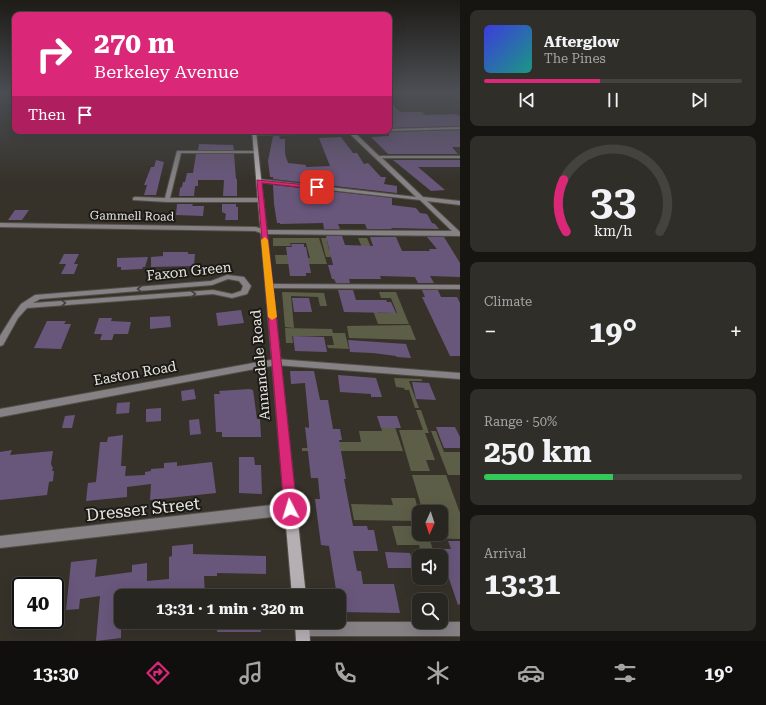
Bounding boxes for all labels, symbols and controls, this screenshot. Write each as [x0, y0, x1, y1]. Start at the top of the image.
text: 270 m [94, 27, 175, 60]
icon: right [28, 28, 80, 80]
text: Afterglow [544, 33, 619, 51]
text: The Pines [544, 51, 606, 66]
text: Berkeley Avenue [94, 61, 239, 82]
icon: previous [516, 89, 538, 111]
icon: pause [602, 89, 624, 111]
icon: next [688, 89, 710, 111]
icon: arrive [74, 104, 96, 126]
text: Then [28, 106, 66, 124]
pin [300, 170, 334, 204]
icon: arrive [306, 176, 328, 198]
text: 33 [590, 176, 636, 225]
street label: Gammell Road [90, 208, 175, 224]
text: km/h [594, 223, 632, 239]
street label: Faxon Green [146, 259, 232, 283]
one-way arrow [137, 284, 143, 293]
one-way arrow [190, 289, 196, 298]
text: Climate [484, 294, 532, 309]
one-way arrow [60, 298, 66, 307]
street label: Annandale Road [247, 309, 273, 421]
text: 19° [589, 314, 637, 349]
text: − [484, 319, 496, 344]
text: + [730, 319, 742, 344]
street label: Easton Road [92, 358, 178, 388]
text: Range · 50% [484, 414, 557, 429]
text: 250 km [484, 434, 592, 469]
position arrow [269, 488, 311, 530]
street label: Dresser Street [85, 493, 201, 525]
north arrow [412, 505, 448, 541]
map controls [412, 505, 448, 629]
text: Arrival [484, 546, 526, 561]
button: sound [412, 549, 448, 585]
text: 13:31 [484, 566, 561, 601]
speed limit sign: 40 [12, 577, 64, 629]
button: search [412, 593, 448, 629]
text: 13:31 · 1 min · 320 m [156, 600, 304, 618]
icon: directions [144, 659, 172, 687]
icon: music [237, 659, 265, 687]
icon: phone [331, 659, 359, 687]
icon: climate [424, 659, 452, 687]
icon: car [517, 659, 545, 687]
icon: filters [611, 659, 639, 687]
text: 13:30 [33, 663, 79, 684]
text: 19° [704, 663, 733, 684]

